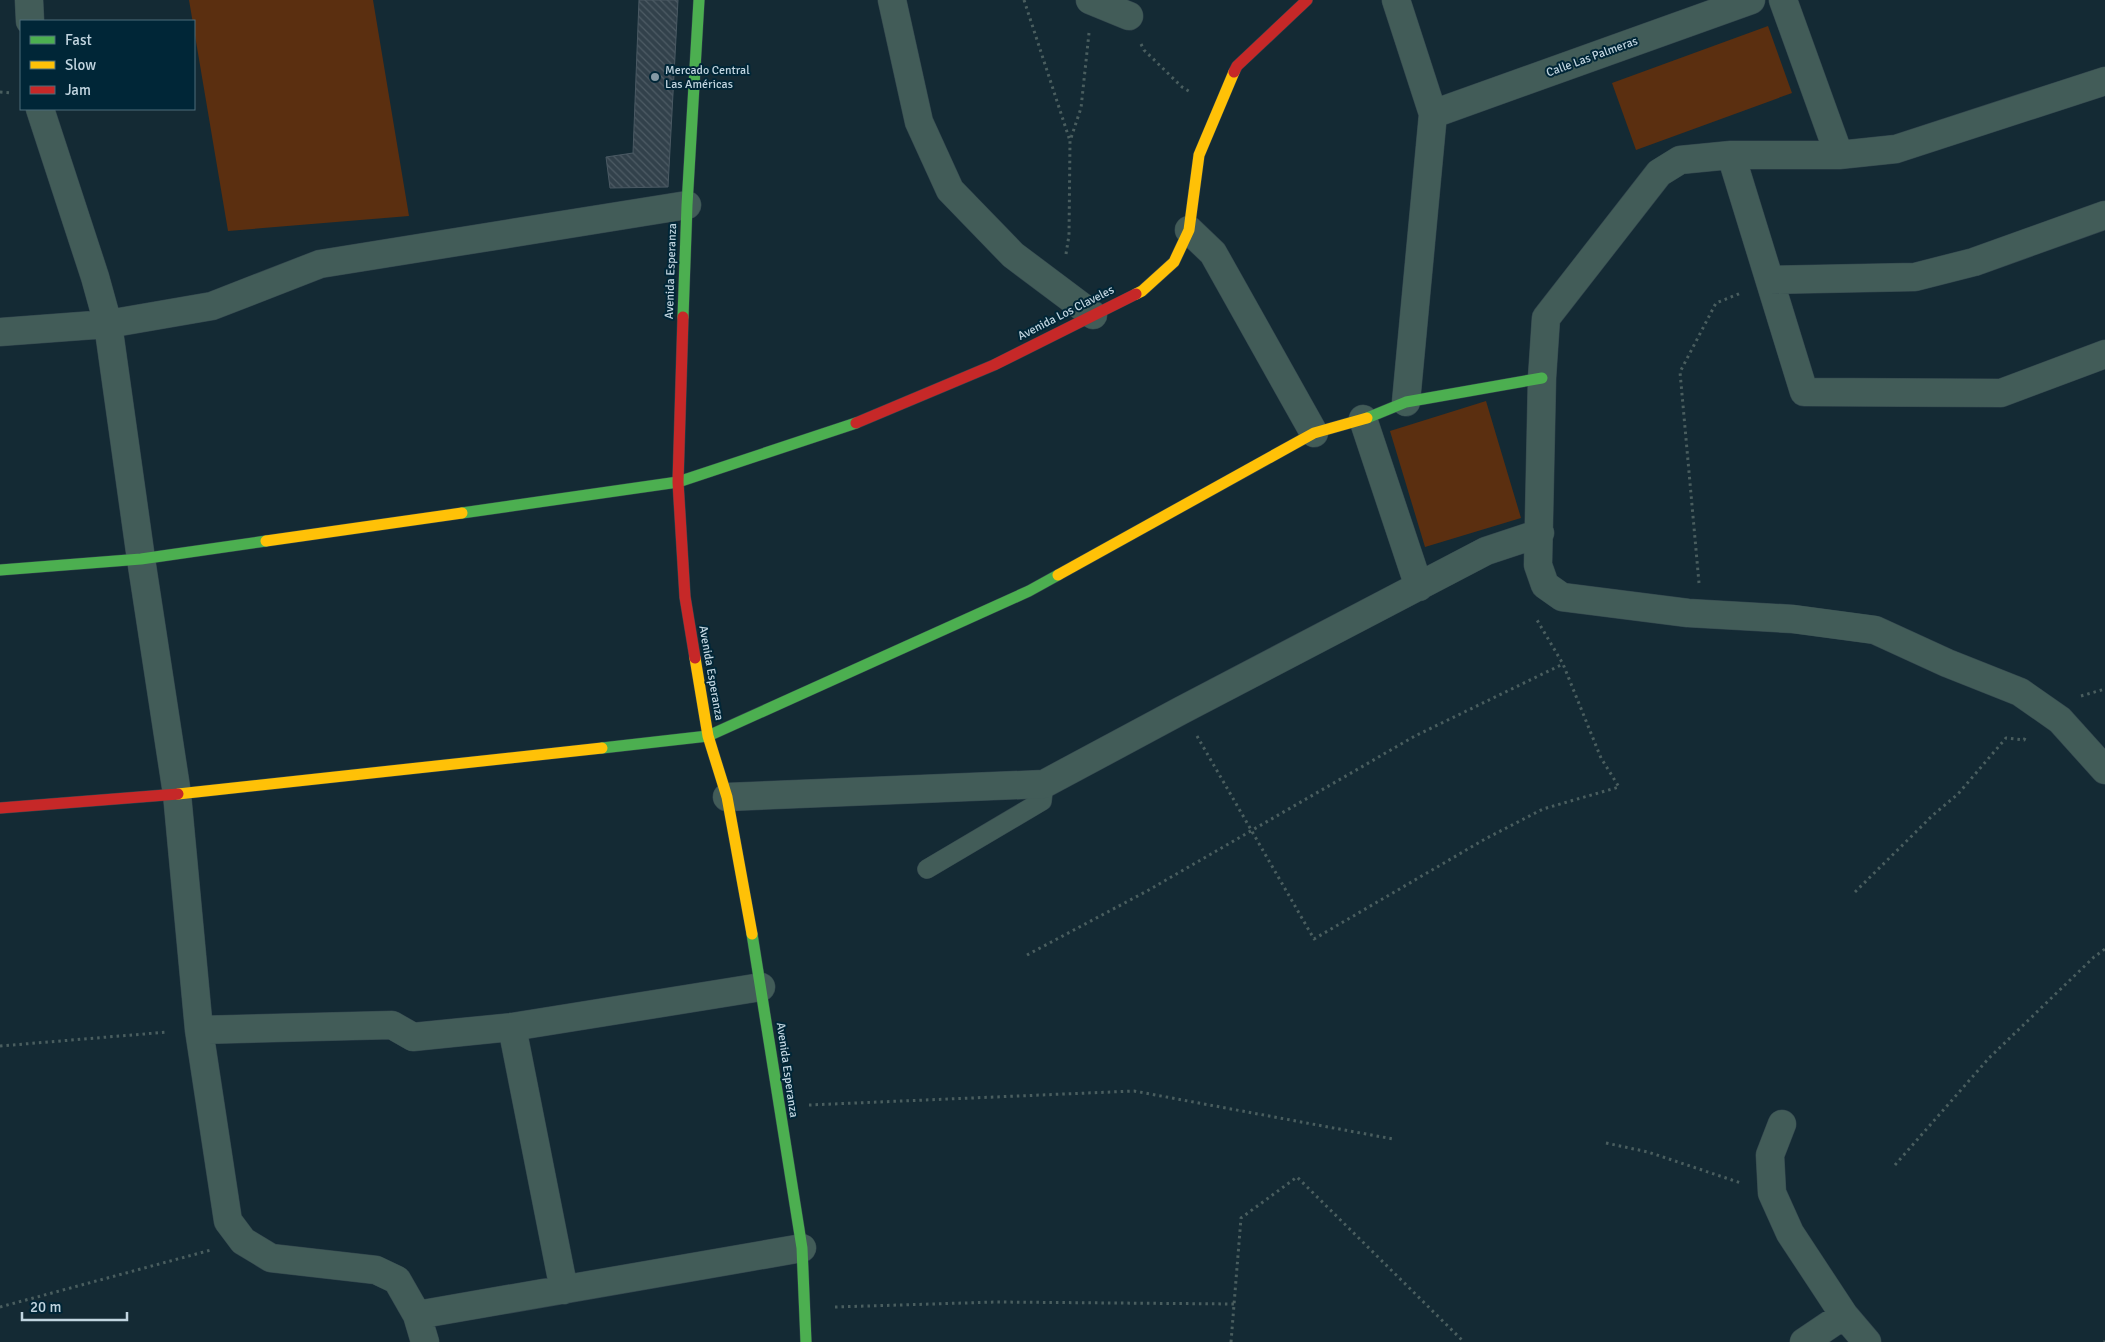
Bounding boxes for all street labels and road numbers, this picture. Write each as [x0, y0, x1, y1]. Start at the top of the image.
street label: Calle Las Palmeras [1544, 34, 1640, 80]
street label: Avenida Esperanza [662, 223, 680, 319]
street label: Avenida Los Claveles [1015, 282, 1117, 344]
street label: Avenida Esperanza [695, 624, 727, 722]
street label: Avenida Esperanza [773, 1021, 801, 1119]

